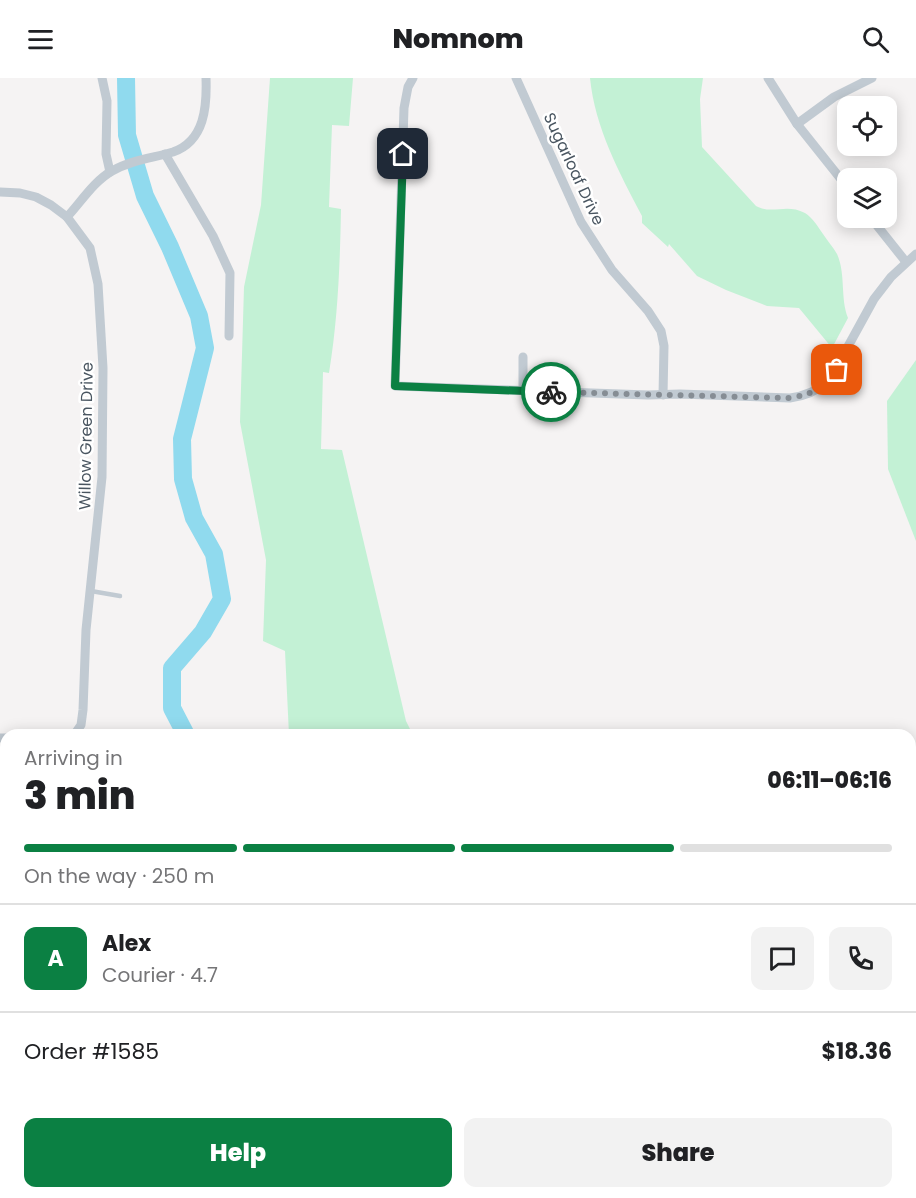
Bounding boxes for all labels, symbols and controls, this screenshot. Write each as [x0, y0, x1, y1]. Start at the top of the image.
text: Nomnom [392, 20, 524, 57]
icon: menu [24, 23, 57, 56]
icon: search [859, 23, 892, 56]
map controls [837, 96, 897, 228]
button: locate [837, 96, 897, 156]
street label: Sugarloaf Drive [538, 109, 610, 229]
pin [377, 128, 428, 179]
icon: home [386, 137, 419, 170]
button: layers [837, 168, 897, 228]
pin [811, 344, 862, 395]
icon: bag [820, 353, 853, 386]
street label: Willow Green Drive [73, 362, 99, 510]
courier [521, 362, 581, 422]
icon: bike [535, 376, 568, 409]
text: Arriving in [24, 744, 123, 772]
text: 06:11–06:16 [767, 765, 892, 796]
text: 3 min [24, 768, 136, 823]
text: On the way · 250 m [24, 862, 214, 890]
button: chat [751, 927, 814, 990]
button: phone [829, 927, 892, 990]
text: Alex [102, 928, 151, 959]
text: A [47, 943, 64, 974]
text: Courier · 4.7 [102, 961, 218, 989]
text: Order #1585 [24, 1036, 159, 1067]
text: $18.36 [821, 1036, 892, 1067]
button: Help [24, 1118, 452, 1187]
button: Share [464, 1118, 892, 1187]

